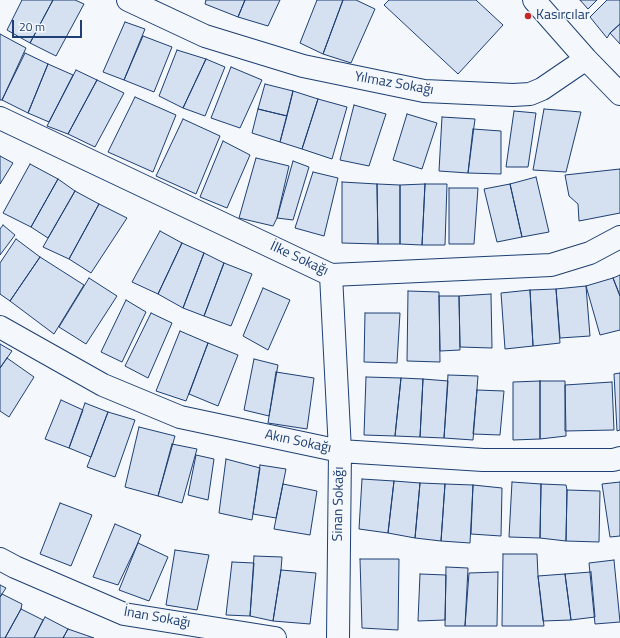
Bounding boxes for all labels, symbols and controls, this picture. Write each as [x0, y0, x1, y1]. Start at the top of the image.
place label: Kasırcılar [536, 8, 590, 24]
marker: Kasırcılar [523, 11, 533, 21]
scale bar [14, 12, 84, 38]
text: 20 m [19, 17, 45, 36]
street label: Yılmaz Sokağı [353, 69, 435, 99]
street label: İlke Sokağı [267, 238, 331, 280]
street label: Akın Sokağı [263, 427, 333, 457]
street label: Sinan Sokağı [330, 467, 348, 541]
street label: İnan Sokağı [122, 604, 192, 632]

